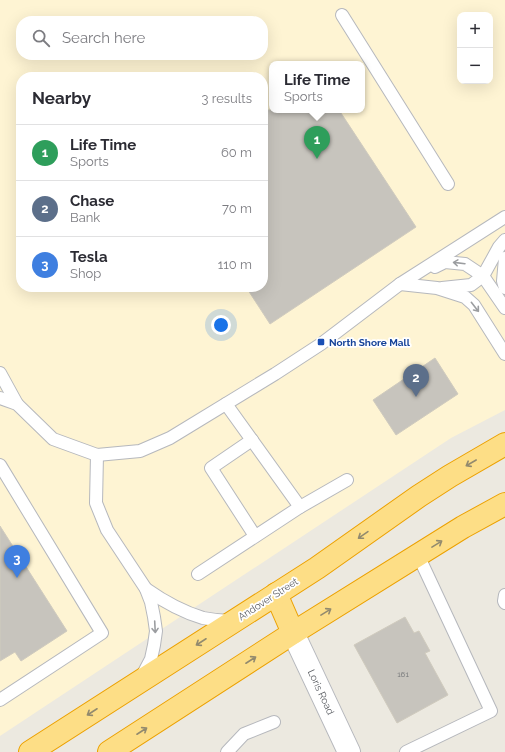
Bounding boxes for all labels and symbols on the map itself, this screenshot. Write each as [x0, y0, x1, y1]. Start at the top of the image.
pin: 1 [304, 126, 330, 159]
one-way arrow [453, 260, 466, 267]
one-way arrow [470, 302, 479, 312]
your location [211, 315, 231, 335]
marker: North Shore Mall [316, 337, 326, 347]
place label: North Shore Mall [329, 337, 411, 348]
pin: 2 [403, 364, 429, 397]
one-way arrow [465, 460, 477, 468]
one-way arrow [358, 531, 369, 539]
one-way arrow [431, 539, 443, 547]
pin: 3 [4, 545, 30, 578]
street label: Andover Street [236, 575, 301, 622]
one-way arrow [320, 608, 331, 616]
one-way arrow [152, 620, 159, 633]
one-way arrow [196, 638, 207, 646]
one-way arrow [245, 656, 256, 664]
street label: Loris Road [306, 668, 336, 716]
house number: 161 [397, 669, 409, 679]
one-way arrow [86, 709, 98, 717]
one-way arrow [136, 727, 147, 735]

